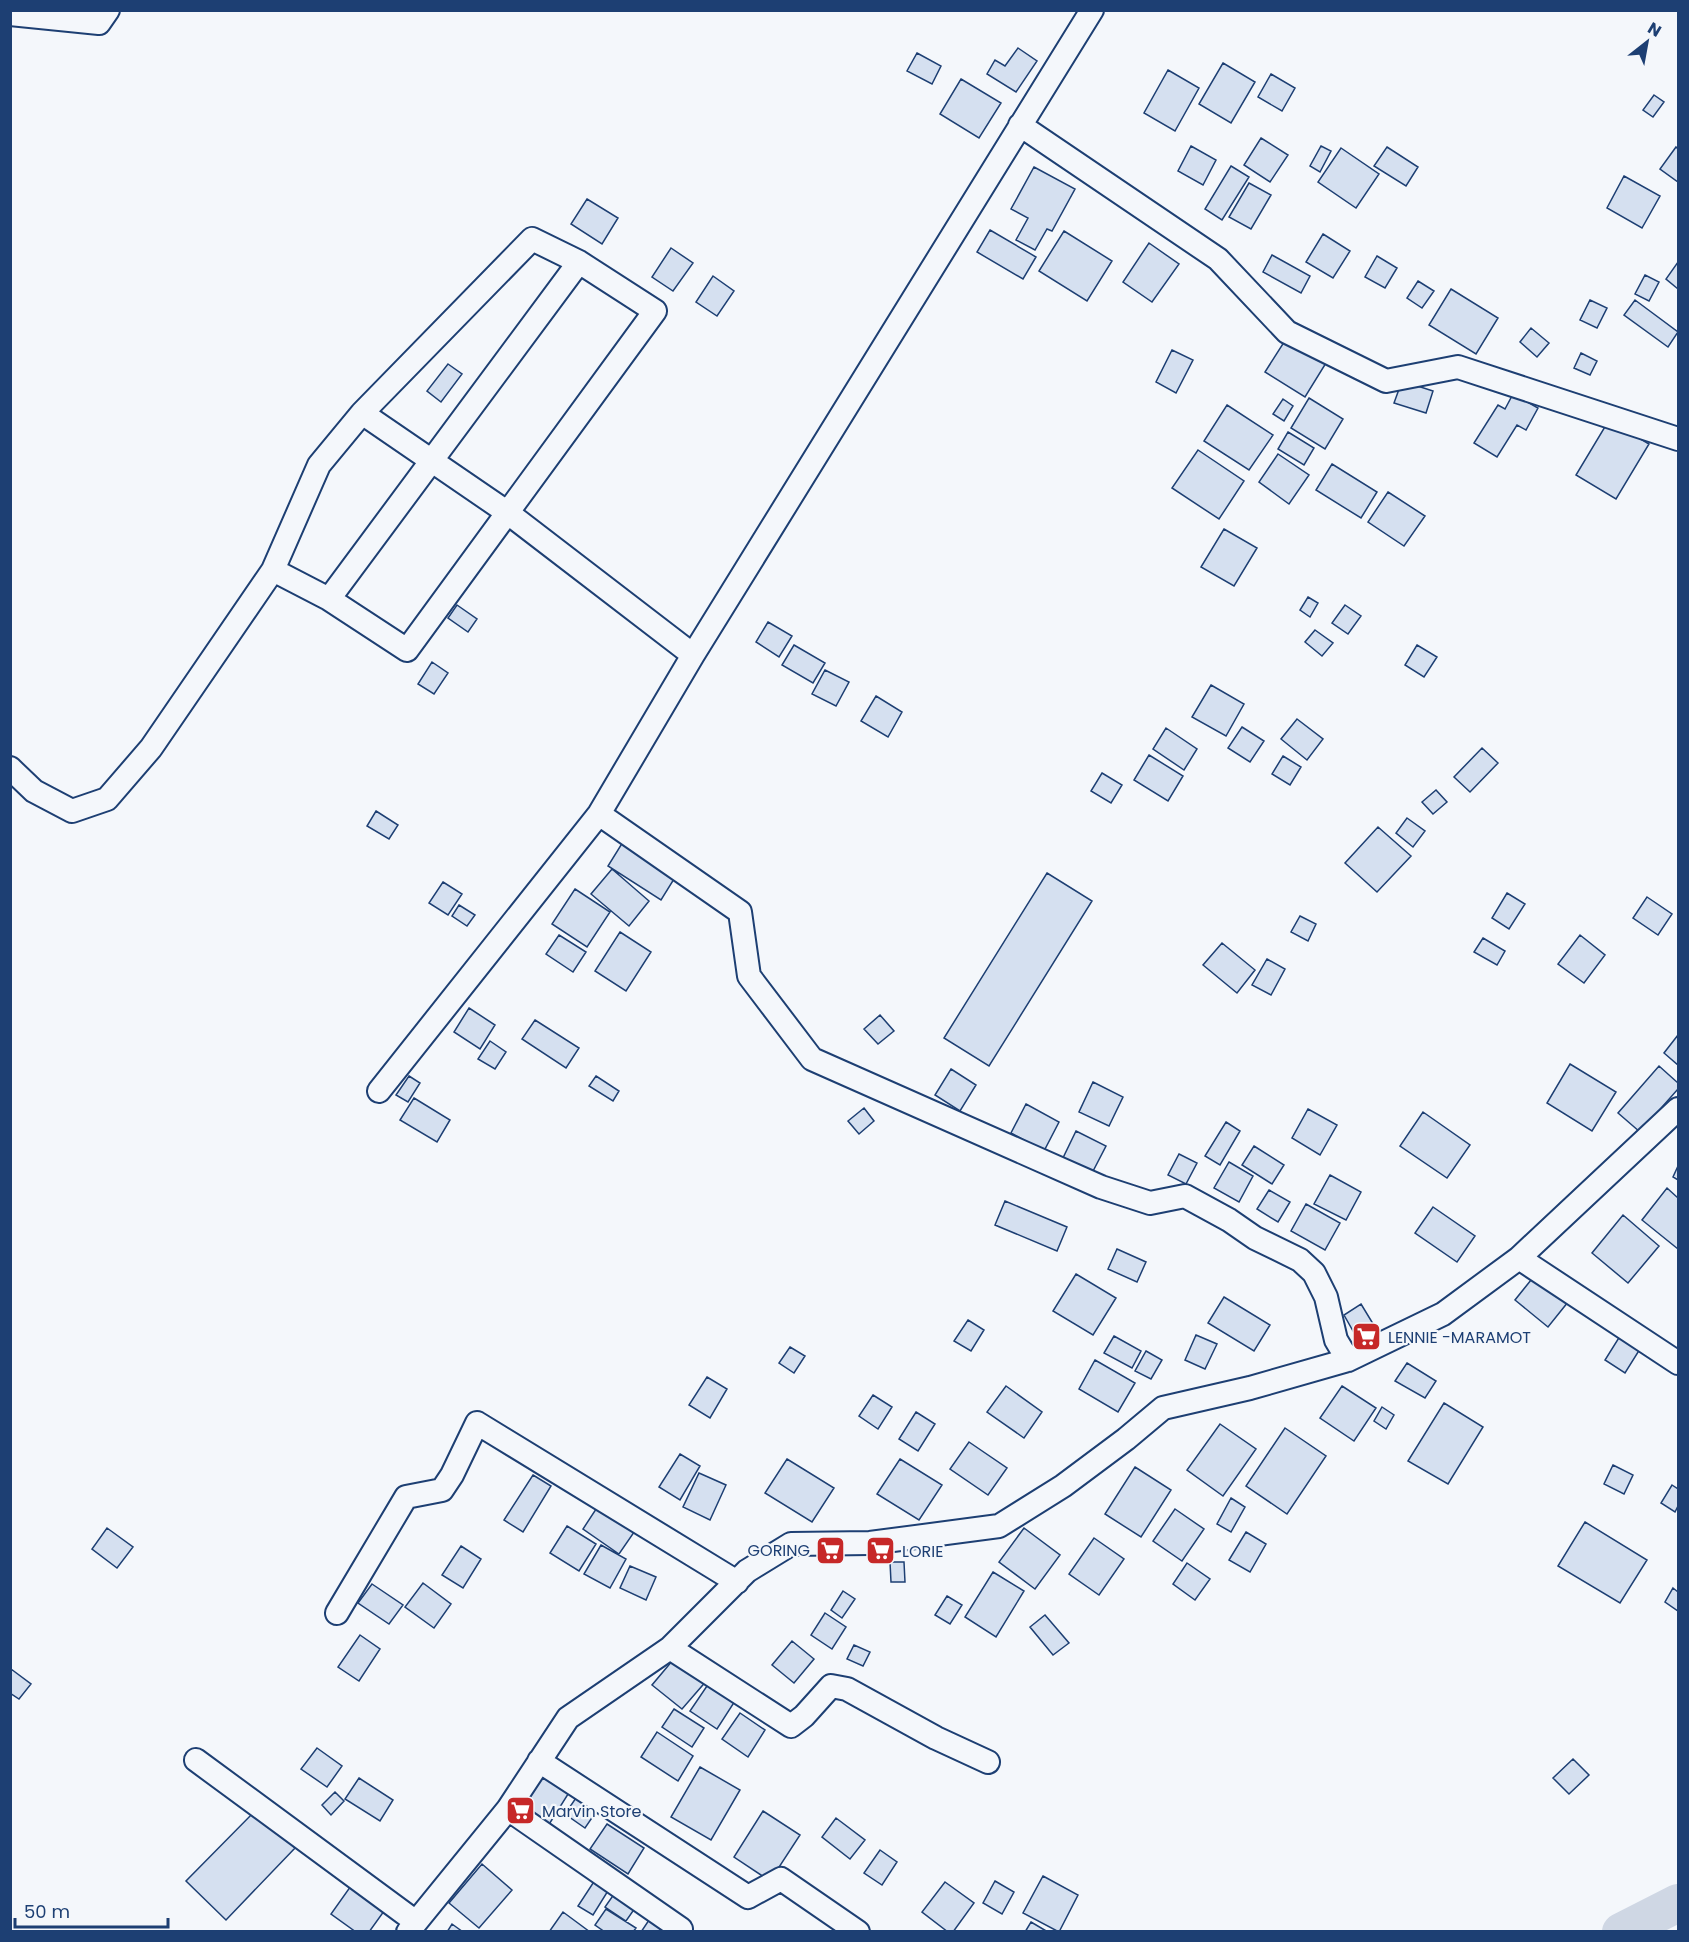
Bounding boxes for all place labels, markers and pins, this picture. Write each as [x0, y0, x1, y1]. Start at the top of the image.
supermarket icon: LENNIE -MARAMOT [1351, 1321, 1383, 1353]
place label: LENNIE -MARAMOT [1388, 1326, 1531, 1349]
supermarket icon: GORING [815, 1534, 847, 1566]
supermarket icon: LORIE [865, 1535, 897, 1567]
place label: GORING [748, 1539, 810, 1562]
place label: LORIE [902, 1540, 943, 1563]
supermarket icon: Marvin Store [505, 1795, 537, 1827]
place label: Marvin Store [542, 1800, 641, 1823]

